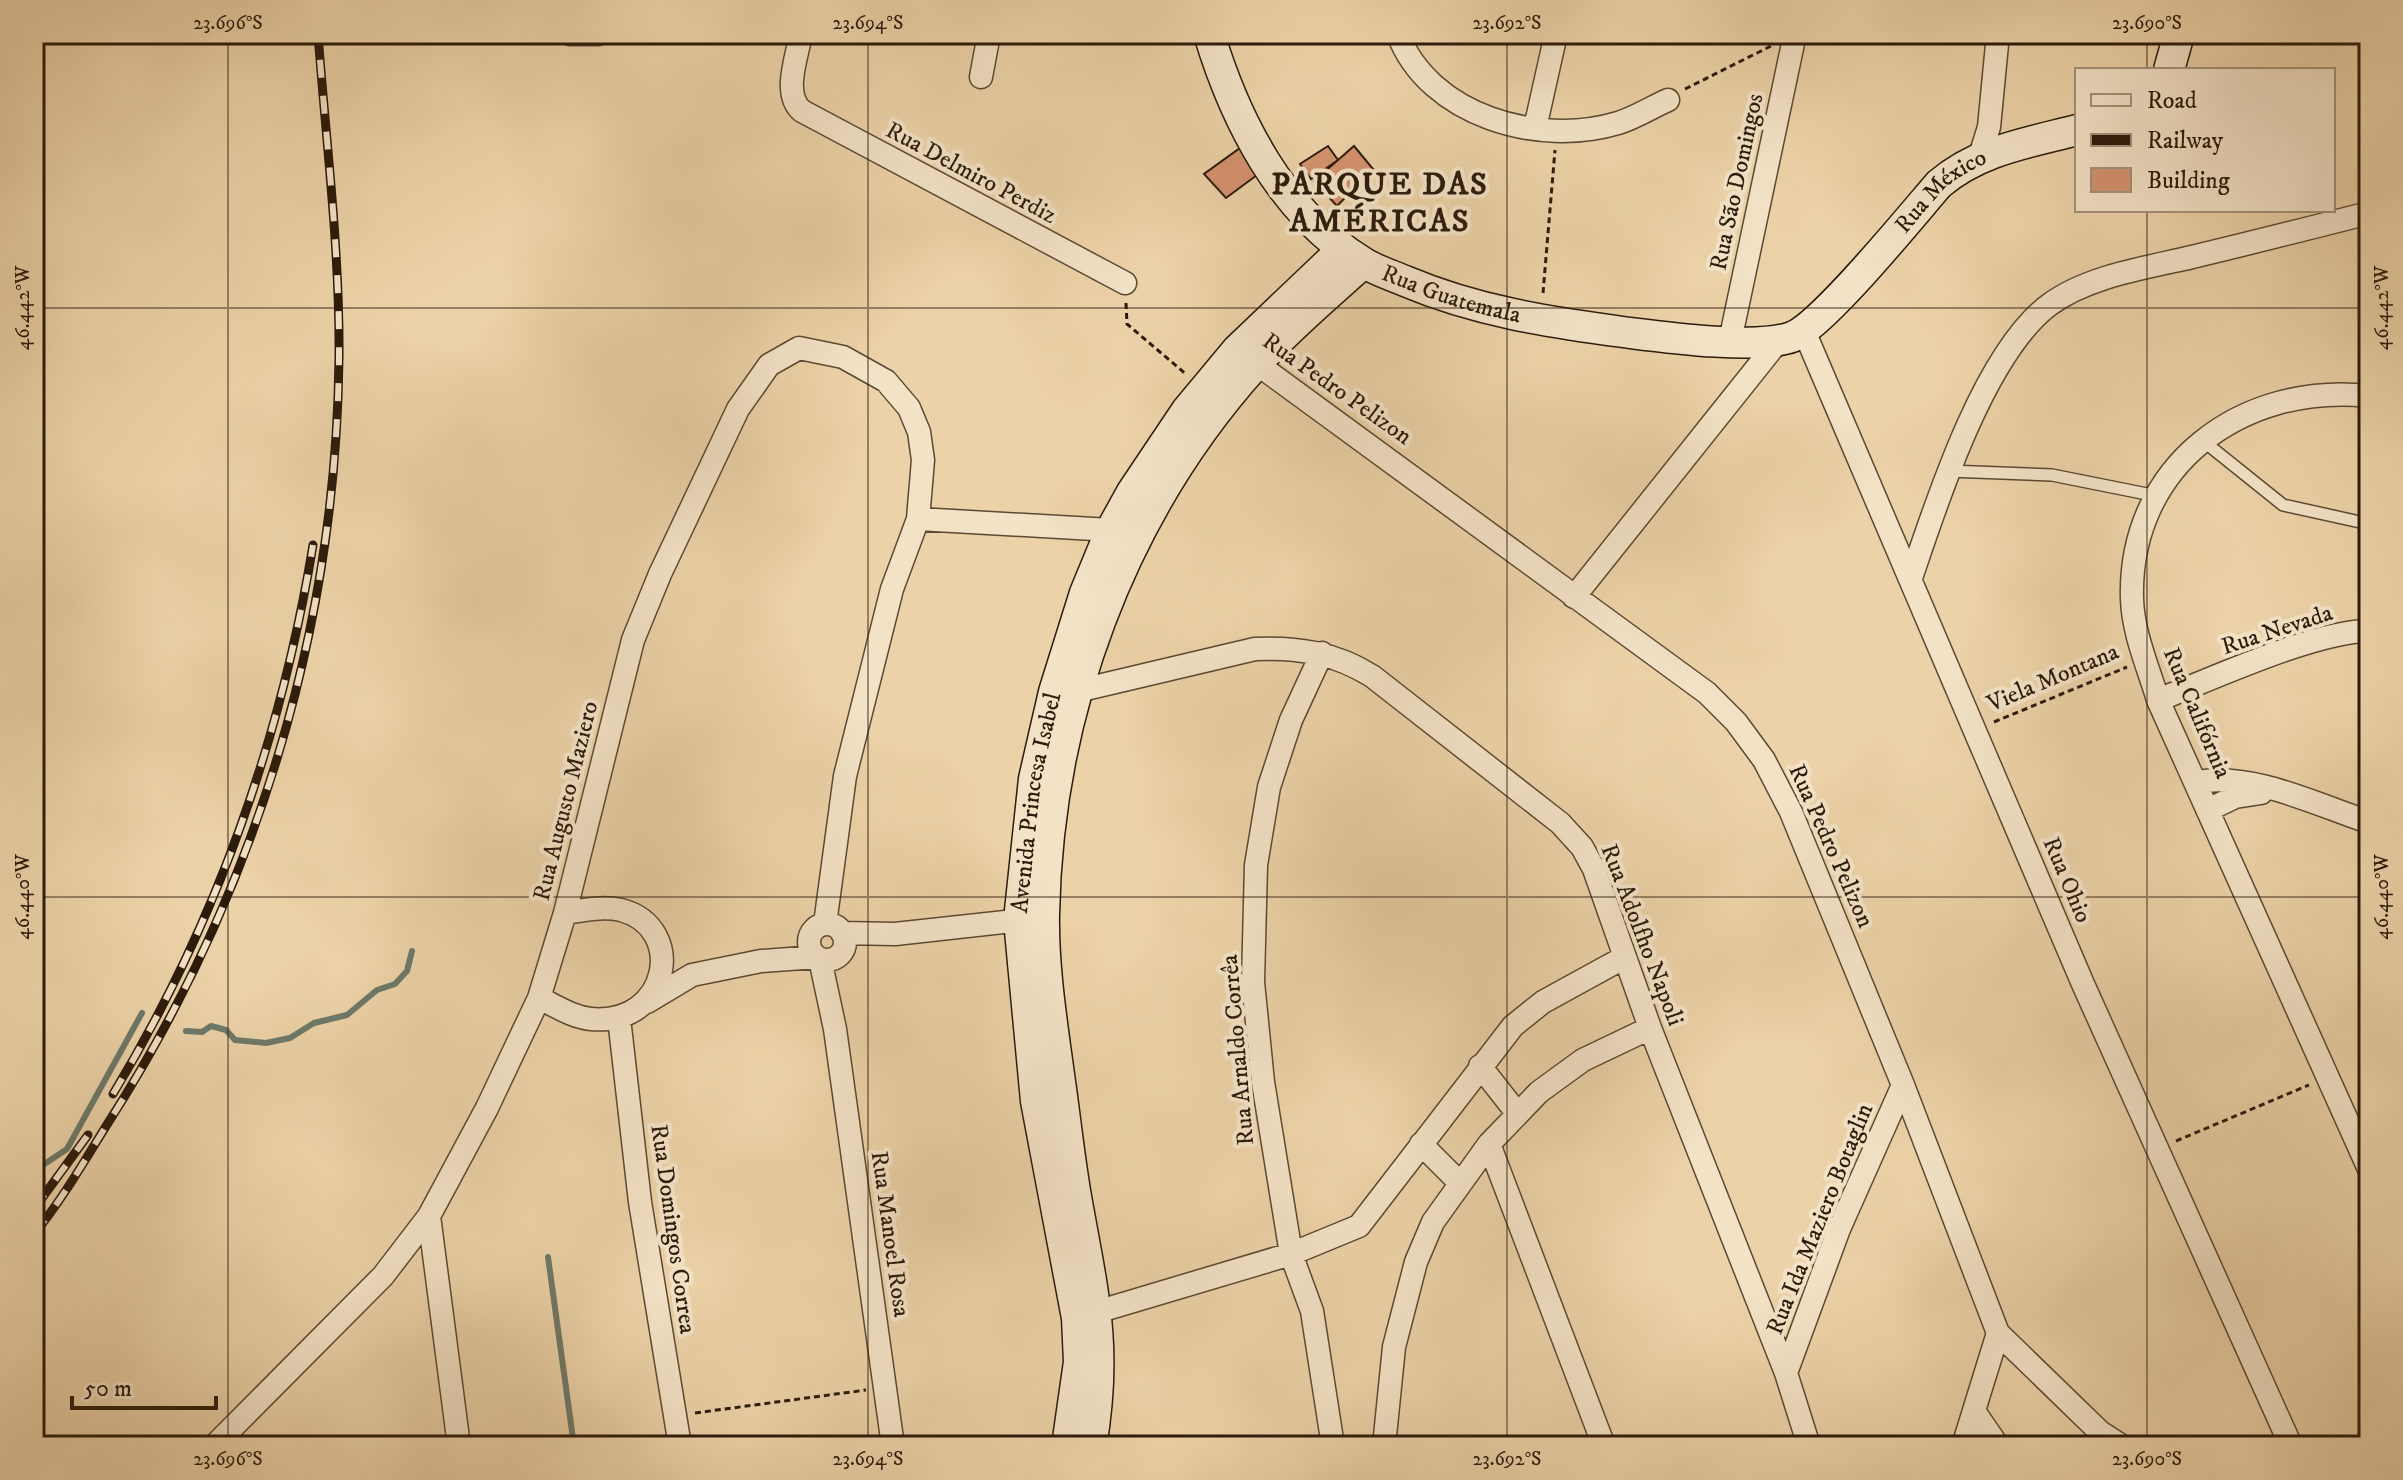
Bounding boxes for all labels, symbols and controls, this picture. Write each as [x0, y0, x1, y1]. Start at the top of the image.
text: 23.696°S [193, 11, 263, 36]
text: 23.694°S [833, 11, 903, 36]
text: 23.692°S [1472, 11, 1542, 36]
text: 23.690°S [2112, 11, 2182, 36]
legend [2075, 68, 2335, 212]
text: Road [2147, 86, 2197, 116]
street label: Rua São Domingos [1704, 91, 1770, 273]
street label: Rua Delmiro Perdiz [881, 115, 1062, 231]
text: Railway [2147, 126, 2224, 156]
street label: Rua México [1889, 142, 1991, 240]
district label: PARQUE DAS AMÉRICAS [1271, 165, 1489, 242]
text: Building [2147, 166, 2230, 196]
street label: Rua Guatemala [1377, 258, 1524, 331]
text: 46.442°W [11, 265, 36, 350]
text: 46.442°W [2370, 265, 2395, 350]
street label: Rua Pedro Pelizon [1256, 326, 1418, 452]
street label: Rua Nevada [2218, 598, 2337, 662]
street label: Viela Montana [1982, 637, 2124, 720]
street label: Rua Califórnia [2156, 643, 2238, 784]
street label: Avenida Princesa Isabel [1005, 689, 1069, 915]
street label: Rua Augusto Maziero [527, 698, 605, 904]
street label: Rua Pedro Pelizon [1782, 760, 1881, 933]
street label: Rua Ohio [2036, 833, 2098, 927]
street label: Rua Adolfho Napoli [1594, 840, 1690, 1030]
text: 46.440°W [11, 854, 36, 940]
text: 46.440°W [2370, 854, 2395, 940]
street label: Rua Arnaldo Corrêa [1215, 953, 1261, 1147]
street label: Rua Ida Maziero Botaglin [1760, 1099, 1880, 1339]
street label: Rua Domingos Correa [643, 1122, 703, 1336]
street label: Rua Manoel Rosa [864, 1149, 917, 1320]
scale bar [72, 1360, 216, 1410]
text: 50 m [84, 1374, 132, 1404]
text: 23.696°S [193, 1447, 263, 1472]
text: 23.694°S [833, 1447, 903, 1472]
text: 23.692°S [1472, 1447, 1542, 1472]
text: 23.690°S [2112, 1447, 2182, 1472]

